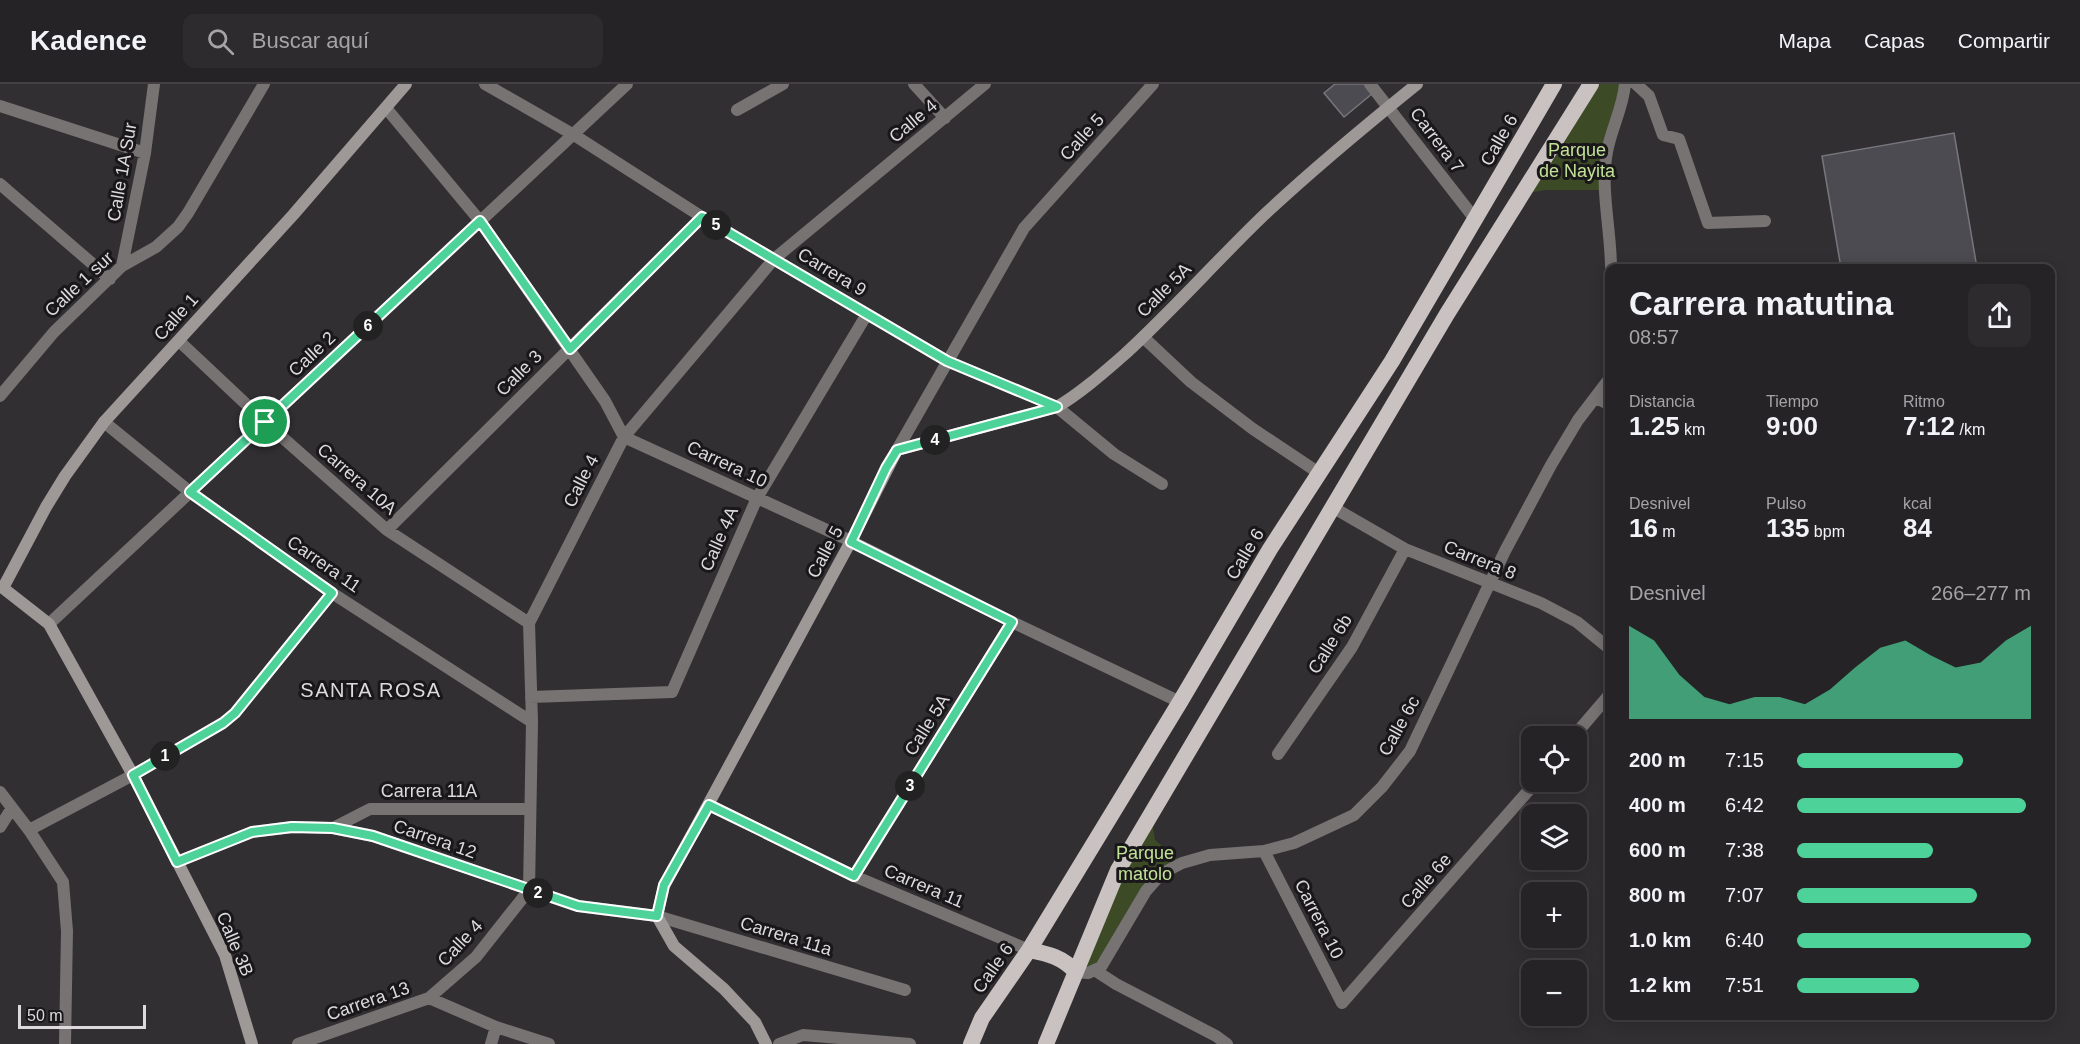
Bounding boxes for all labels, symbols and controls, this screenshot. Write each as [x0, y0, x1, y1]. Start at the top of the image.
search box [183, 14, 603, 68]
text: Kadence [30, 25, 147, 56]
icon: search [204, 25, 237, 58]
text: Buscar aquí [252, 28, 369, 53]
text: Mapa [1779, 29, 1831, 52]
text: Capas [1864, 29, 1925, 52]
text: Compartir [1958, 29, 2050, 52]
street label: Calle 4 [885, 95, 941, 147]
street label: Carrera 7 [1406, 104, 1468, 176]
street label: Calle 5 [1056, 109, 1108, 165]
street label: Calle 6 [1476, 111, 1522, 169]
street label: Calle 1A Sur [103, 121, 141, 223]
park label: Parque de Nayita [1539, 140, 1616, 181]
pin: 5 [701, 210, 731, 240]
text: 5 [712, 216, 720, 233]
street label: Carrera 9 [794, 244, 870, 300]
street label: Calle 1 sur [41, 247, 117, 321]
street label: Calle 5A [1133, 259, 1195, 321]
button: share [1968, 284, 2031, 347]
text: Carrera matutina [1629, 285, 1893, 322]
street label: Calle 1 [150, 289, 202, 345]
pin: 6 [353, 311, 383, 341]
text: 6 [364, 317, 372, 334]
text: 08:57 [1629, 326, 1679, 348]
street label: Calle 2 [285, 328, 339, 380]
street label: Calle 3 [492, 346, 546, 400]
text: Distancia [1629, 393, 1695, 410]
text: Tiempo [1766, 393, 1819, 410]
text: Ritmo [1903, 393, 1945, 410]
pin [239, 396, 290, 447]
icon: arrive [248, 405, 281, 438]
text: 1.25 [1629, 411, 1680, 441]
text: 9:00 [1766, 411, 1818, 441]
text: 7:12 [1903, 411, 1955, 441]
text: km [1680, 421, 1705, 438]
text: /km [1955, 421, 1985, 438]
pin: 4 [920, 425, 950, 455]
text: 4 [931, 431, 939, 448]
street label: Carrera 10 [684, 437, 770, 491]
street label: Carrera 10A [313, 439, 401, 519]
street label: Calle 4 [559, 451, 603, 511]
text: Desnivel [1629, 495, 1690, 512]
text: Pulso [1766, 495, 1806, 512]
text: kcal [1903, 495, 1931, 512]
street label: Calle 4A [696, 504, 742, 574]
text: 16 [1629, 513, 1658, 543]
text: 135 [1766, 513, 1809, 543]
text: 84 [1903, 513, 1932, 543]
street label: Calle 5 [803, 523, 847, 581]
text: m [1658, 523, 1676, 540]
text: bpm [1809, 523, 1845, 540]
street label: Calle 6 [1222, 525, 1268, 583]
street label: Carrera 11 [284, 532, 364, 596]
street label: Carrera 8 [1441, 536, 1519, 584]
text: Desnivel [1629, 582, 1706, 604]
text: 266–277 m [1931, 582, 2031, 604]
street label: Calle 6b [1304, 611, 1356, 677]
district label: SANTA ROSA [300, 679, 442, 701]
street label: Calle 5A [900, 691, 954, 759]
street label: Calle 6c [1374, 693, 1424, 759]
map controls [1521, 726, 1587, 1026]
button: locate [1521, 726, 1587, 792]
pin: 1 [150, 741, 180, 771]
text: 1 [161, 747, 169, 764]
text: 200 m [1629, 749, 1686, 771]
text: 7:15 [1725, 749, 1764, 771]
pin: 3 [895, 771, 925, 801]
text: 3 [906, 777, 914, 794]
street label: Carrera 11A [381, 781, 477, 801]
text: 400 m [1629, 794, 1686, 816]
text: 6:42 [1725, 794, 1764, 816]
button: layers [1521, 804, 1587, 870]
street label: Carrera 12 [391, 816, 479, 862]
text: 600 m [1629, 839, 1686, 861]
text: 7:38 [1725, 839, 1764, 861]
park label: Parque matolo [1116, 843, 1174, 884]
street label: Calle 6e [1397, 850, 1455, 912]
street label: Carrera 11 [881, 860, 967, 912]
street label: Carrera 10 [1291, 876, 1347, 962]
pin: 2 [523, 878, 553, 908]
button: + [1521, 882, 1587, 948]
text: 2 [534, 884, 542, 901]
text: 800 m [1629, 884, 1686, 906]
text: 7:07 [1725, 884, 1764, 906]
street label: Calle 3B [213, 909, 257, 979]
street label: Carrera 11a [738, 913, 835, 960]
street label: Calle 4 [434, 916, 486, 970]
text: 1.0 km [1629, 929, 1691, 951]
text: 6:40 [1725, 929, 1764, 951]
street label: Calle 6 [969, 939, 1017, 997]
button: − [1521, 960, 1587, 1026]
text: 1.2 km [1629, 974, 1691, 996]
text: 7:51 [1725, 974, 1764, 996]
street label: Carrera 13 [324, 978, 412, 1024]
scale bar [18, 1002, 146, 1030]
text: 50 m [27, 1007, 63, 1024]

